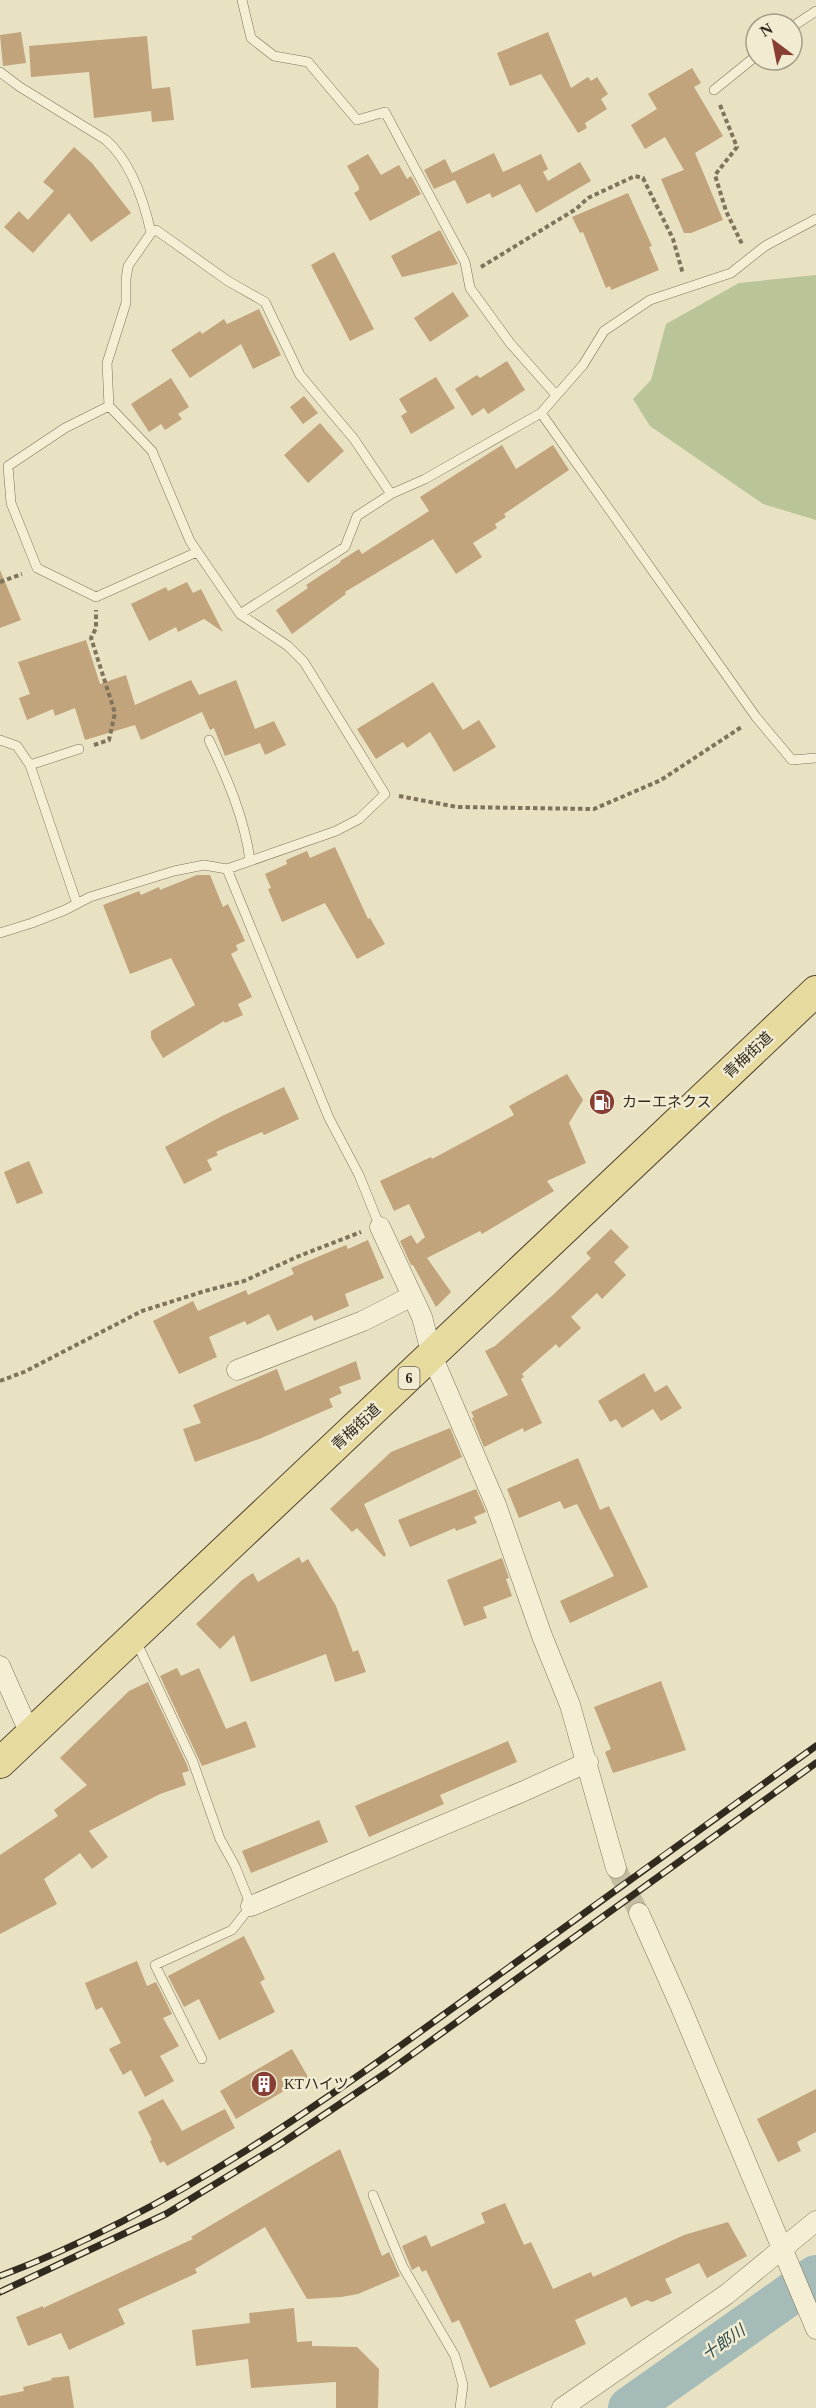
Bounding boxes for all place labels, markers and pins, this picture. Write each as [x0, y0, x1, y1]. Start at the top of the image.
fuel station icon: カーエネクス [587, 1087, 617, 1117]
place label: カーエネクス [622, 1094, 712, 1110]
building icon: KTハイツ [249, 2069, 279, 2099]
place label: KTハイツ [284, 2076, 349, 2092]

